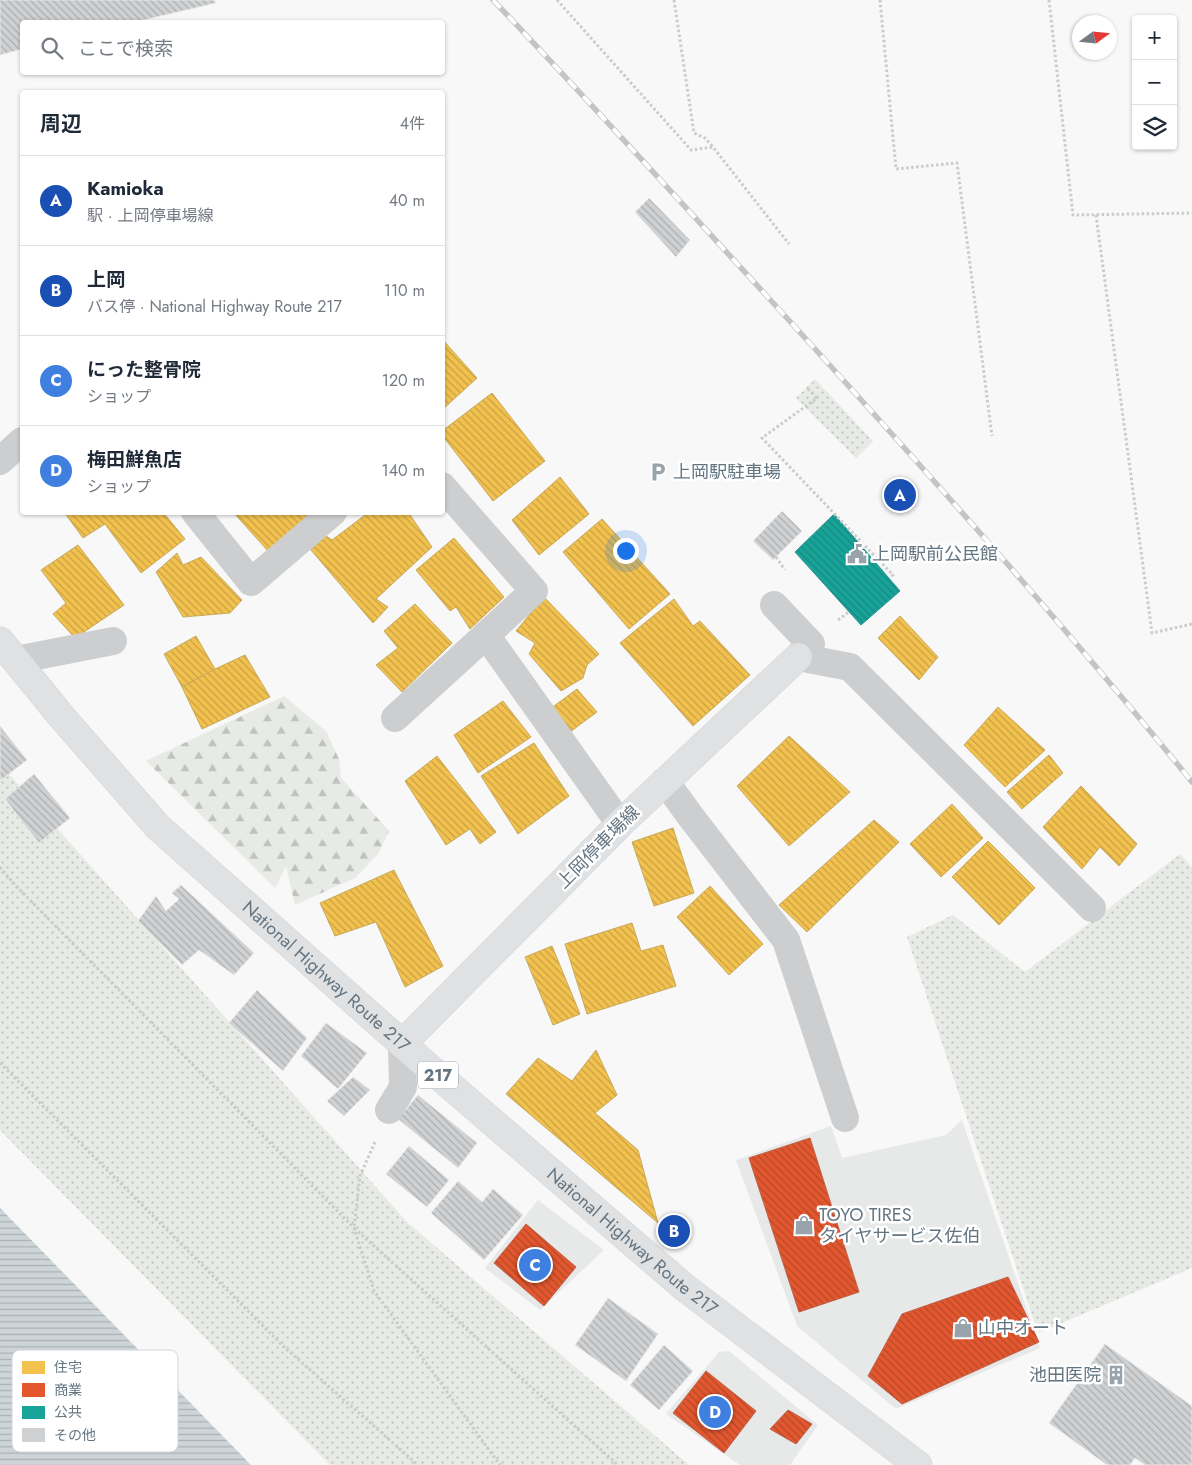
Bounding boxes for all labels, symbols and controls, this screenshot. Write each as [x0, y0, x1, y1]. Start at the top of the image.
north arrow [1072, 15, 1117, 60]
map controls [1132, 15, 1177, 150]
button: + [1132, 15, 1177, 60]
search box [20, 20, 445, 75]
icon: search [38, 34, 66, 62]
text: ここで検索 [78, 35, 173, 62]
button: − [1132, 60, 1177, 105]
button: layers [1132, 105, 1177, 150]
text: 周辺 [40, 109, 82, 139]
text: 4件 [400, 112, 425, 135]
text: Kamioka [87, 175, 164, 202]
text: A [50, 189, 62, 212]
text: 40 m [389, 189, 425, 212]
text: 駅 · 上岡停車場線 [87, 204, 213, 227]
text: 上岡 [87, 266, 125, 293]
text: B [51, 279, 61, 302]
text: 110 m [384, 279, 425, 302]
text: バス停 · National Highway Route 217 [87, 295, 342, 318]
text: にった整骨院 [87, 356, 201, 383]
text: C [50, 369, 62, 392]
text: 120 m [382, 369, 425, 392]
text: ショップ [87, 385, 151, 408]
text: 梅田鮮魚店 [87, 446, 182, 473]
text: D [50, 459, 62, 482]
text: 140 m [382, 459, 425, 482]
place label: 上岡駅駐車場 [673, 459, 781, 485]
parking icon: 上岡駅駐車場 [647, 461, 669, 483]
text: ショップ [87, 475, 151, 498]
pin: A [884, 476, 916, 514]
your location [613, 538, 639, 564]
place label: 上岡駅前公民館 [872, 541, 998, 567]
public building icon: 上岡駅前公民館 [846, 543, 868, 565]
street label: 上岡停車場線 [551, 800, 645, 894]
street label: National Highway Route 217 [237, 895, 416, 1058]
road number: 217 [418, 1062, 458, 1088]
street label: National Highway Route 217 [541, 1162, 724, 1322]
place label: TOYO TIRES タイヤサービス佐伯 [819, 1202, 980, 1249]
pin: B [658, 1212, 690, 1250]
shop icon: TOYO TIRES タイヤサービス佐伯 [793, 1214, 815, 1236]
pin: C [519, 1246, 551, 1284]
place label: 山中オート [978, 1315, 1068, 1341]
shop icon: 山中オート [952, 1317, 974, 1339]
legend [12, 1350, 178, 1452]
text: 住宅 [54, 1357, 82, 1377]
place label: 池田医院 [1029, 1362, 1101, 1388]
building icon: 池田医院 [1105, 1364, 1127, 1386]
text: 商業 [54, 1380, 82, 1400]
pin: D [699, 1393, 731, 1431]
text: 公共 [54, 1402, 82, 1422]
text: その他 [54, 1425, 96, 1445]

